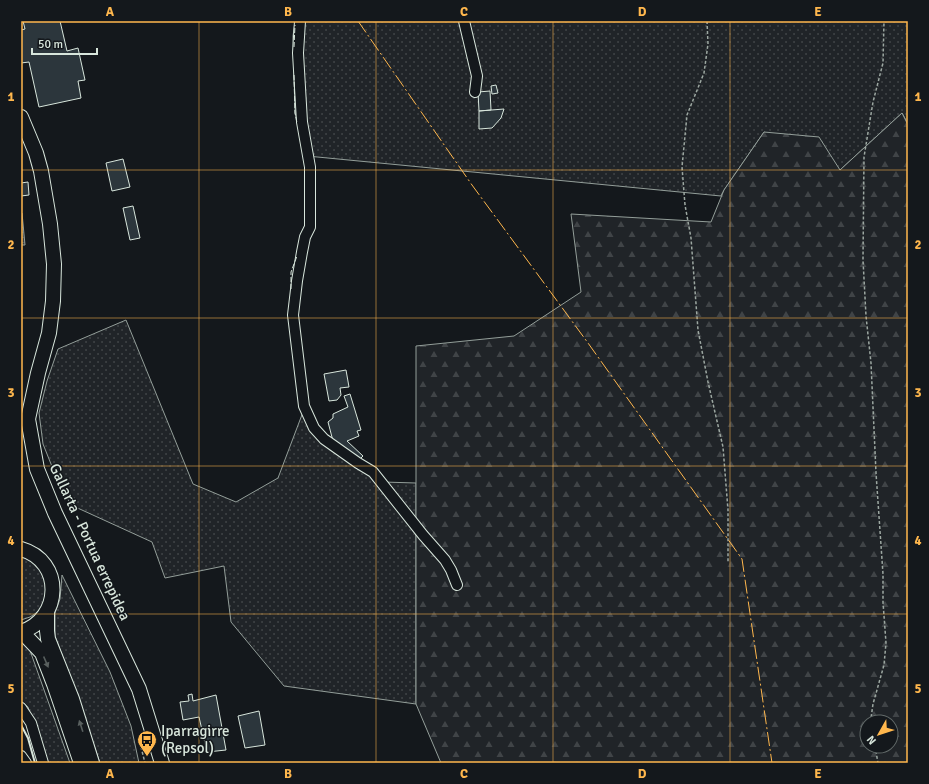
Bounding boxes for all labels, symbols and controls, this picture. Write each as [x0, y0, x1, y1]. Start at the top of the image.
text: A [106, 4, 115, 20]
text: B [284, 4, 292, 20]
text: C [460, 4, 468, 20]
text: D [638, 4, 647, 20]
text: E [814, 4, 822, 20]
scale bar [32, 30, 97, 56]
text: 50 m [38, 37, 63, 52]
text: 1 [7, 89, 15, 105]
text: 1 [914, 89, 922, 105]
text: 2 [7, 237, 15, 253]
text: 2 [914, 237, 922, 253]
text: 3 [7, 385, 15, 401]
text: 3 [914, 385, 922, 401]
street label: Gallarta - Portua errepidea [46, 461, 134, 623]
text: 4 [7, 533, 15, 549]
text: 4 [914, 533, 922, 549]
one-way arrow [43, 657, 49, 669]
text: 5 [7, 681, 15, 697]
text: 5 [914, 681, 922, 697]
north arrow [859, 714, 899, 754]
one-way arrow [77, 719, 83, 731]
place label: Iparragirre (Repsol) [161, 722, 230, 757]
bus stop icon: Iparragirre (Repsol) [136, 729, 158, 757]
text: N [864, 733, 879, 747]
text: A [106, 766, 115, 782]
text: B [284, 766, 292, 782]
text: C [460, 766, 468, 782]
text: D [638, 766, 647, 782]
text: E [814, 766, 822, 782]

